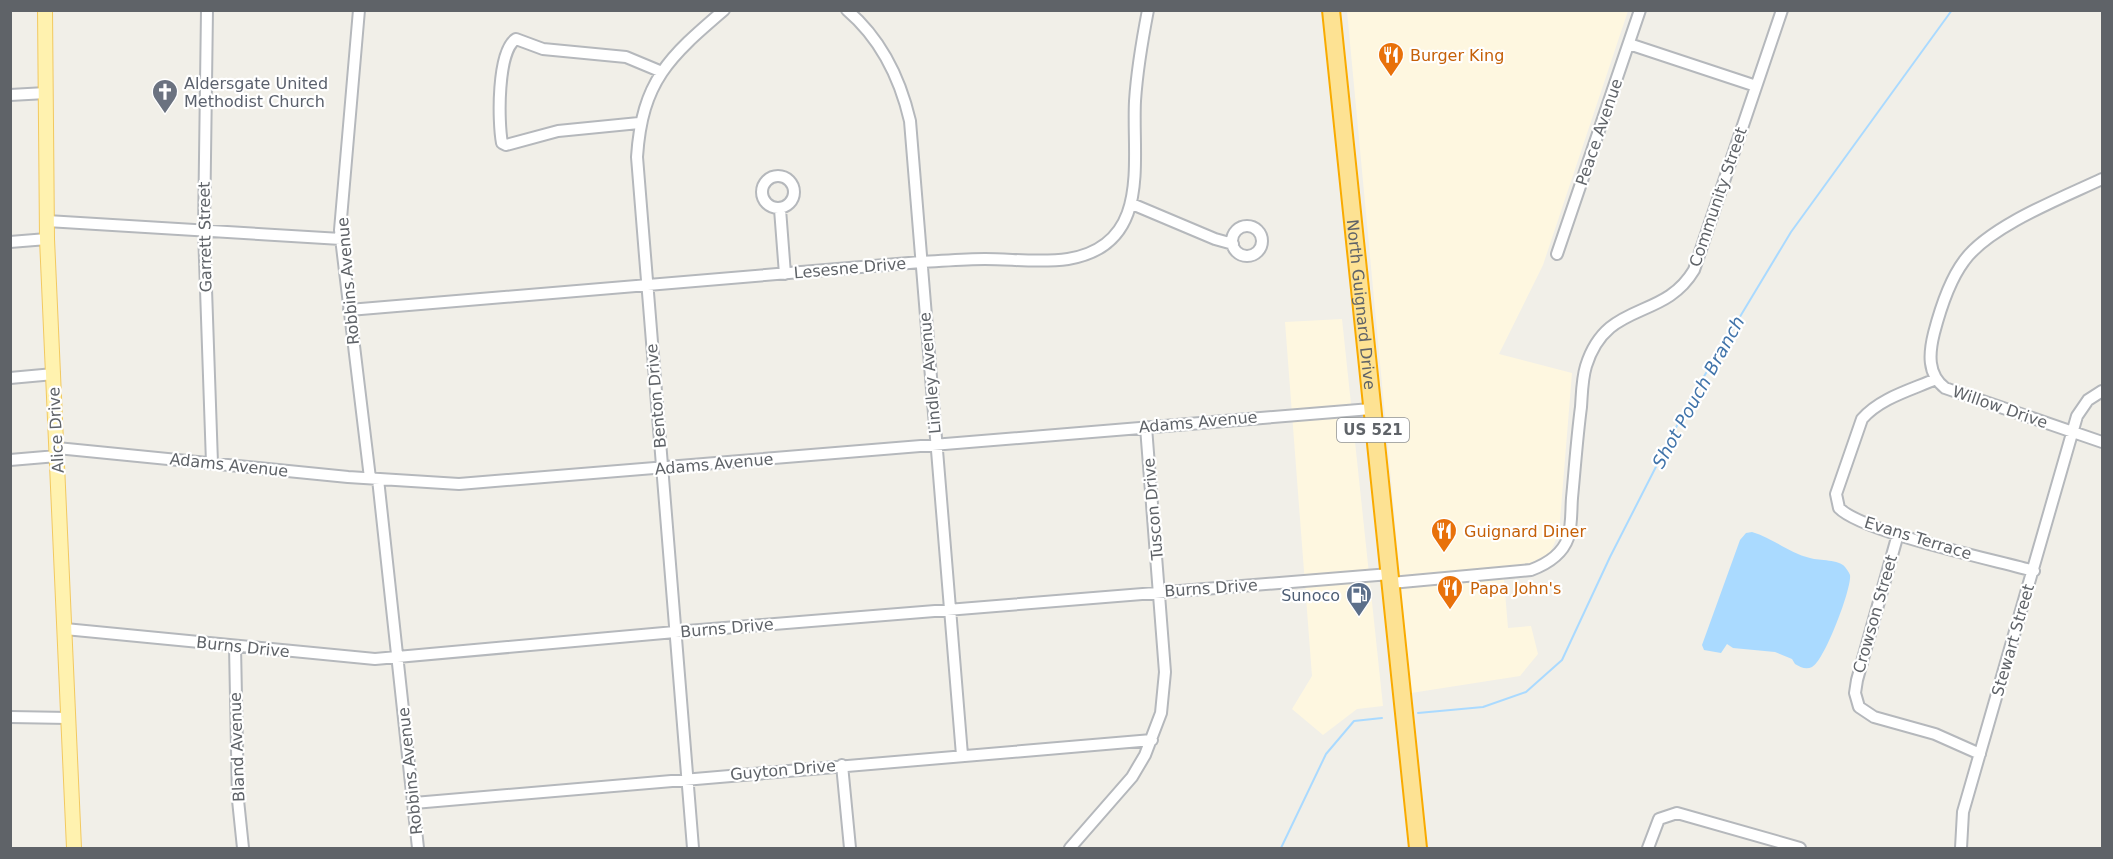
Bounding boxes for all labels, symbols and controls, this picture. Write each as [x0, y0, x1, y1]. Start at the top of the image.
restaurant icon: Burger King [1376, 40, 1406, 78]
place label: Burger King [1410, 46, 1504, 65]
place label: Aldersgate United Methodist Church [184, 74, 328, 111]
street label: Peace Avenue [1572, 76, 1626, 188]
church icon: Aldersgate United Methodist Church [150, 77, 180, 115]
street label: Community Street [1685, 125, 1751, 269]
street label: Garrett Street [195, 181, 215, 293]
street label: Robbins Avenue [333, 216, 363, 346]
street label: North Guignard Drive [1343, 218, 1380, 391]
street label: Lesesne Drive [793, 254, 907, 282]
street label: Lindley Avenue [915, 311, 945, 435]
water label: Shot Pouch Branch [1648, 312, 1748, 472]
street label: Benton Drive [642, 343, 670, 449]
street label: Willow Drive [1950, 382, 2050, 432]
street label: Alice Drive [44, 386, 68, 474]
street label: Adams Avenue [1138, 407, 1258, 437]
road number: US 521 [1337, 418, 1409, 442]
street label: Adams Avenue [169, 449, 289, 481]
street label: Adams Avenue [654, 449, 774, 479]
street label: Tuscon Drive [1139, 457, 1167, 562]
street label: Evans Terrace [1862, 513, 1974, 563]
restaurant icon: Guignard Diner [1429, 516, 1459, 554]
place label: Guignard Diner [1464, 522, 1586, 541]
street label: Crowson Street [1849, 553, 1901, 675]
restaurant icon: Papa John's [1435, 573, 1465, 611]
street label: Burns Drive [1164, 575, 1258, 601]
place label: Papa John's [1470, 579, 1561, 598]
fuel station icon: Sunoco [1344, 580, 1374, 618]
street label: Stewart Street [1988, 582, 2038, 698]
place label: Sunoco [1281, 586, 1340, 605]
street label: Burns Drive [680, 614, 774, 642]
street label: Burns Drive [195, 633, 291, 661]
street label: Bland Avenue [226, 692, 248, 802]
street label: Robbins Avenue [394, 706, 426, 836]
street label: Guyton Drive [729, 756, 837, 784]

